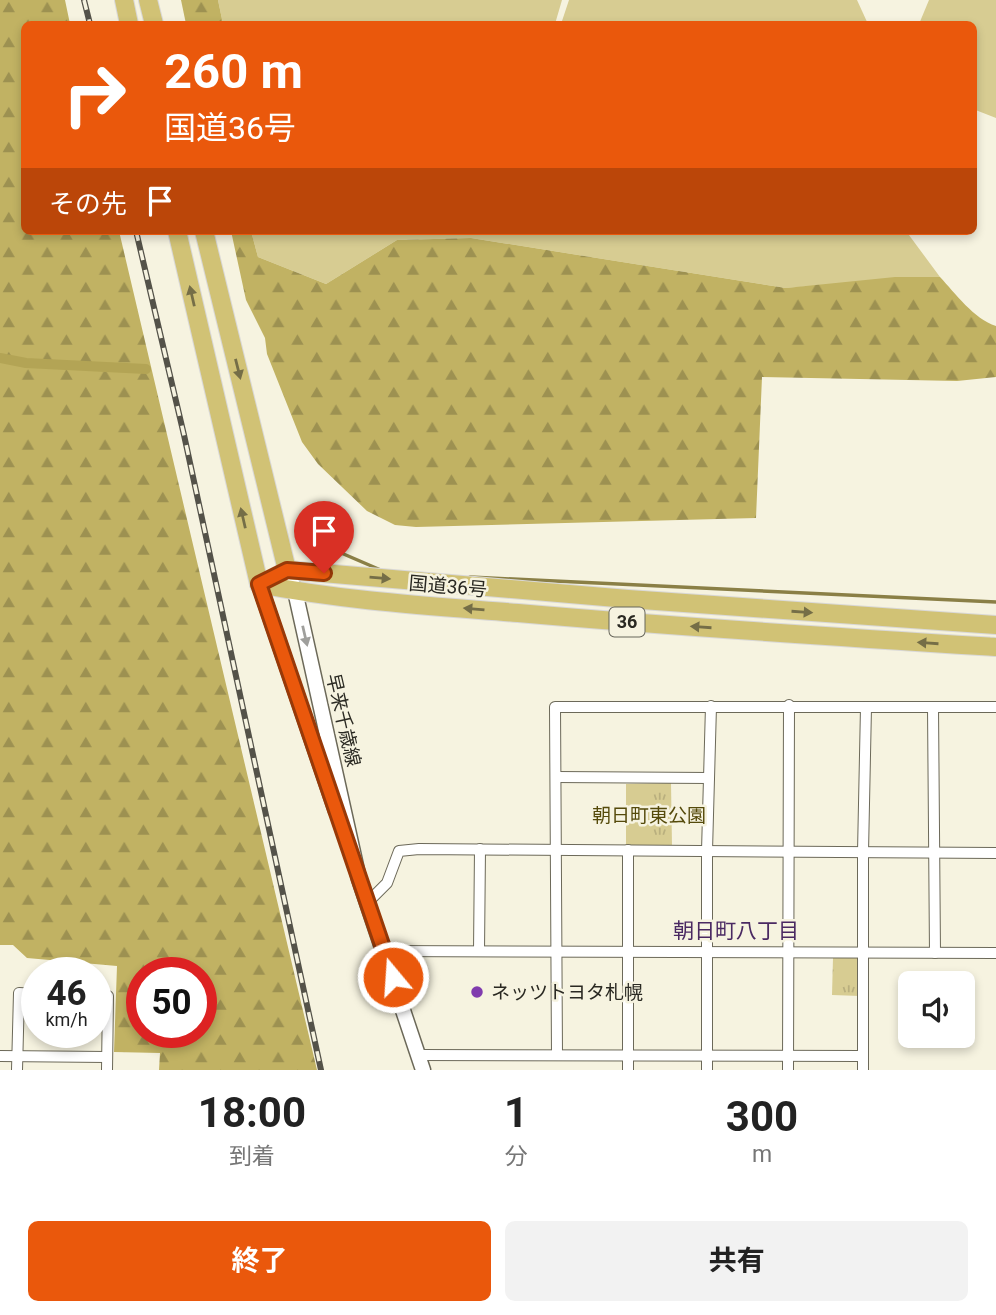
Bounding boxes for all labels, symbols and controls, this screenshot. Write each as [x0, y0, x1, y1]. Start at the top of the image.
text: 260 m [164, 43, 303, 100]
icon: right [49, 49, 140, 140]
text: 国道36号 [164, 109, 296, 147]
icon: arrive [141, 182, 179, 220]
text: その先 [49, 189, 127, 219]
one-way arrow [186, 285, 197, 307]
one-way arrow [233, 358, 244, 380]
pin [294, 501, 354, 573]
one-way arrow [238, 507, 249, 529]
icon: arrive [305, 512, 343, 550]
street label: 国道36号 [408, 572, 488, 601]
one-way arrow [369, 573, 391, 584]
one-way arrow [463, 603, 485, 614]
one-way arrow [791, 606, 813, 617]
road number: 36 [610, 608, 644, 636]
one-way arrow [690, 622, 712, 633]
one-way arrow [300, 625, 311, 647]
one-way arrow [917, 637, 939, 648]
street label: 早来千歳線 [322, 671, 365, 769]
park label: 朝日町東公園 [592, 804, 706, 827]
district label: 朝日町八丁目 [673, 919, 799, 943]
position arrow [356, 940, 430, 1014]
speed limit sign: 50 [126, 957, 217, 1048]
map controls [898, 971, 975, 1048]
button: sound [898, 971, 975, 1048]
text: 46 [46, 973, 87, 1014]
place label: ネッツトヨタ札幌 [491, 981, 643, 1004]
marker: ネッツトヨタ札幌 [469, 984, 485, 1000]
text: km/h [45, 1009, 88, 1030]
text: 18:00 [198, 1088, 306, 1137]
text: 1 [504, 1088, 528, 1137]
text: 300 [726, 1092, 798, 1141]
text: m [752, 1141, 772, 1168]
text: 到着 [229, 1143, 275, 1170]
text: 分 [504, 1143, 527, 1170]
button: 終了 [28, 1221, 491, 1301]
button: 共有 [505, 1221, 968, 1301]

